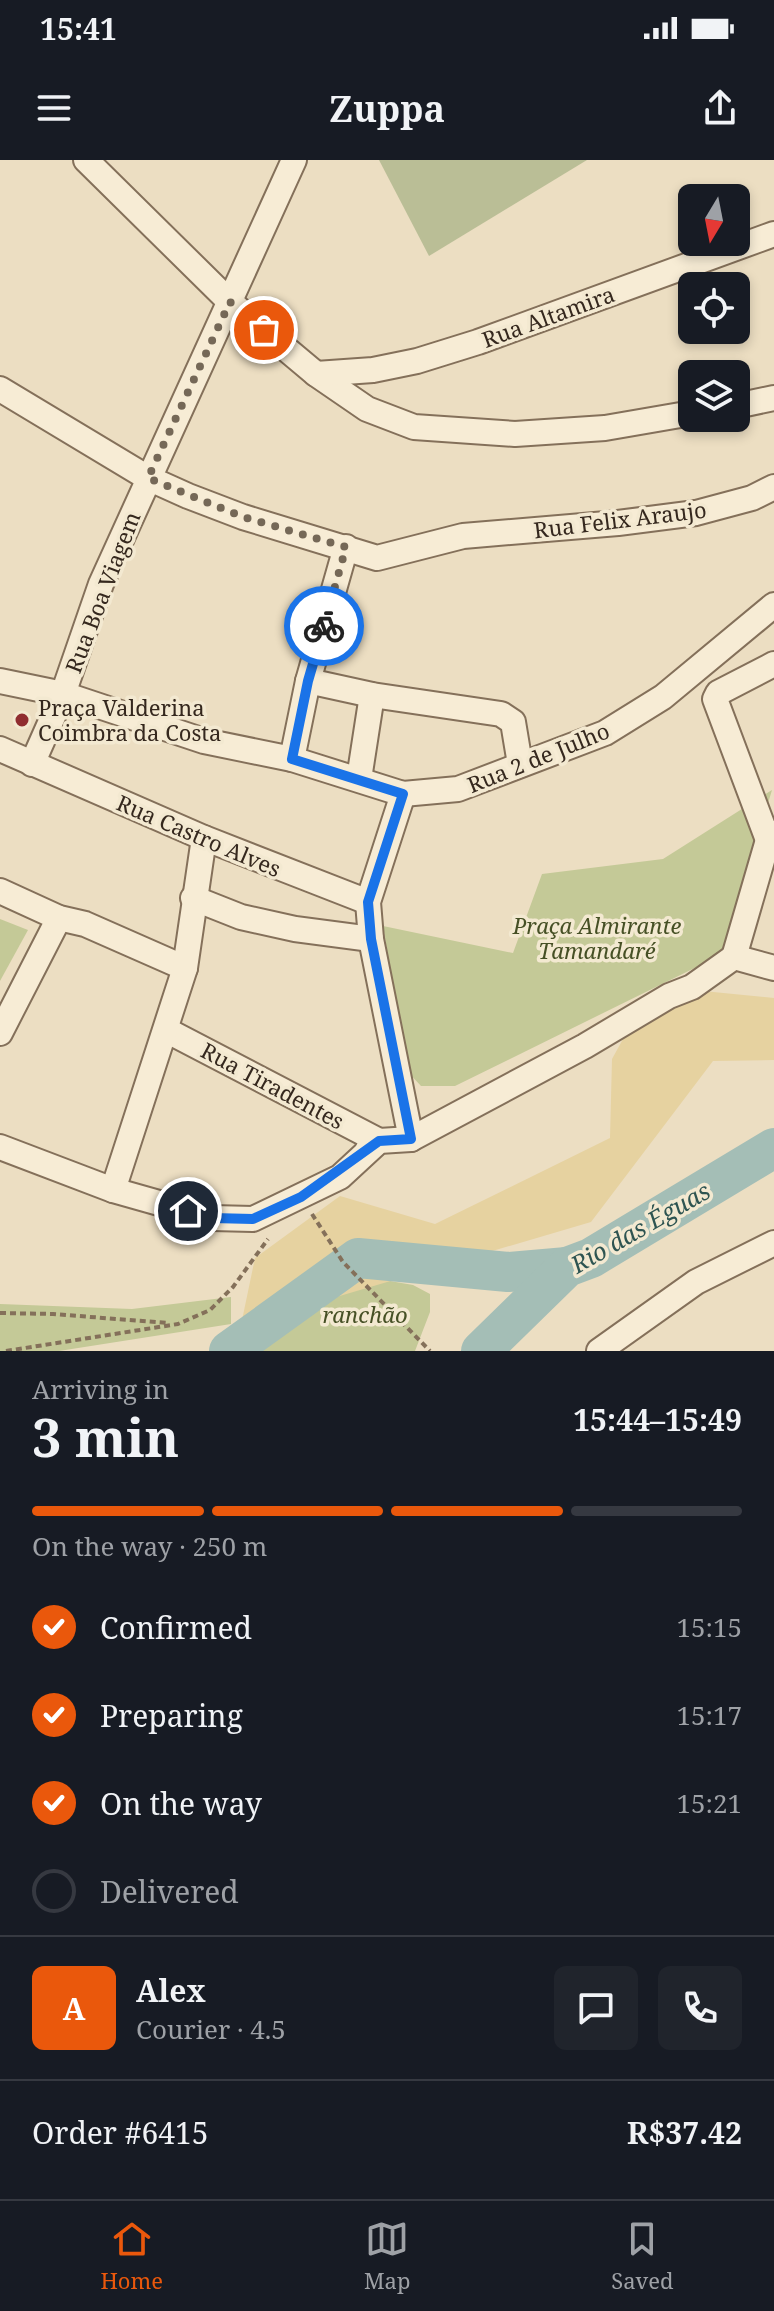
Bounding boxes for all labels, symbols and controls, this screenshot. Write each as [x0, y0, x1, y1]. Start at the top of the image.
text: 15:41 [40, 8, 117, 49]
text: Zuppa [329, 84, 445, 133]
icon: menu [32, 86, 76, 130]
icon: share [698, 86, 742, 130]
north arrow [678, 184, 750, 256]
map controls [678, 184, 750, 432]
button: locate [678, 272, 750, 344]
street label: Rua Altamira [478, 278, 618, 354]
pin [230, 296, 298, 364]
icon: bag [242, 308, 286, 352]
button: layers [678, 360, 750, 432]
street label: Rua Felix Araujo [532, 494, 708, 544]
street label: Rua Boa Viagem [57, 507, 147, 677]
courier [284, 586, 364, 666]
icon: bike [302, 604, 346, 648]
place label: Praça Valderina Coimbra da Costa [38, 692, 221, 747]
marker: Praça Valderina Coimbra da Costa [13, 711, 31, 729]
street label: Rua 2 de Julho [462, 715, 614, 799]
street label: Rua Castro Alves [112, 787, 286, 883]
park label: Praça Almirante Tamandaré [512, 910, 682, 965]
street label: Rua Tiradentes [196, 1035, 350, 1135]
water label: Rio das Éguas [563, 1174, 716, 1281]
pin [154, 1177, 222, 1245]
icon: home [166, 1189, 210, 1233]
park label: ranchão [322, 1299, 408, 1329]
text: Arriving in [32, 1371, 169, 1407]
text: 15:44–15:49 [573, 1399, 742, 1440]
text: 3 min [32, 1401, 179, 1472]
text: On the way · 250 m [32, 1528, 267, 1564]
icon: check [32, 1605, 76, 1649]
text: Confirmed [100, 1607, 252, 1648]
text: 15:15 [676, 1609, 742, 1645]
icon: check [32, 1693, 76, 1737]
text: Preparing [100, 1695, 243, 1736]
text: 15:17 [676, 1697, 742, 1733]
icon: check [32, 1781, 76, 1825]
text: On the way [100, 1783, 262, 1824]
text: 15:21 [676, 1785, 742, 1821]
text: Delivered [100, 1871, 239, 1912]
button: chat [554, 1966, 638, 2050]
button: phone [658, 1966, 742, 2050]
text: Alex [136, 1970, 206, 2011]
text: A [63, 1988, 85, 2029]
text: Courier · 4.5 [136, 2011, 286, 2047]
text: Order #6415 [32, 2112, 209, 2153]
text: R$37.42 [627, 2112, 742, 2153]
tab: Home [100, 2217, 163, 2295]
tab: Map [364, 2217, 410, 2295]
tab: Saved [611, 2217, 674, 2295]

